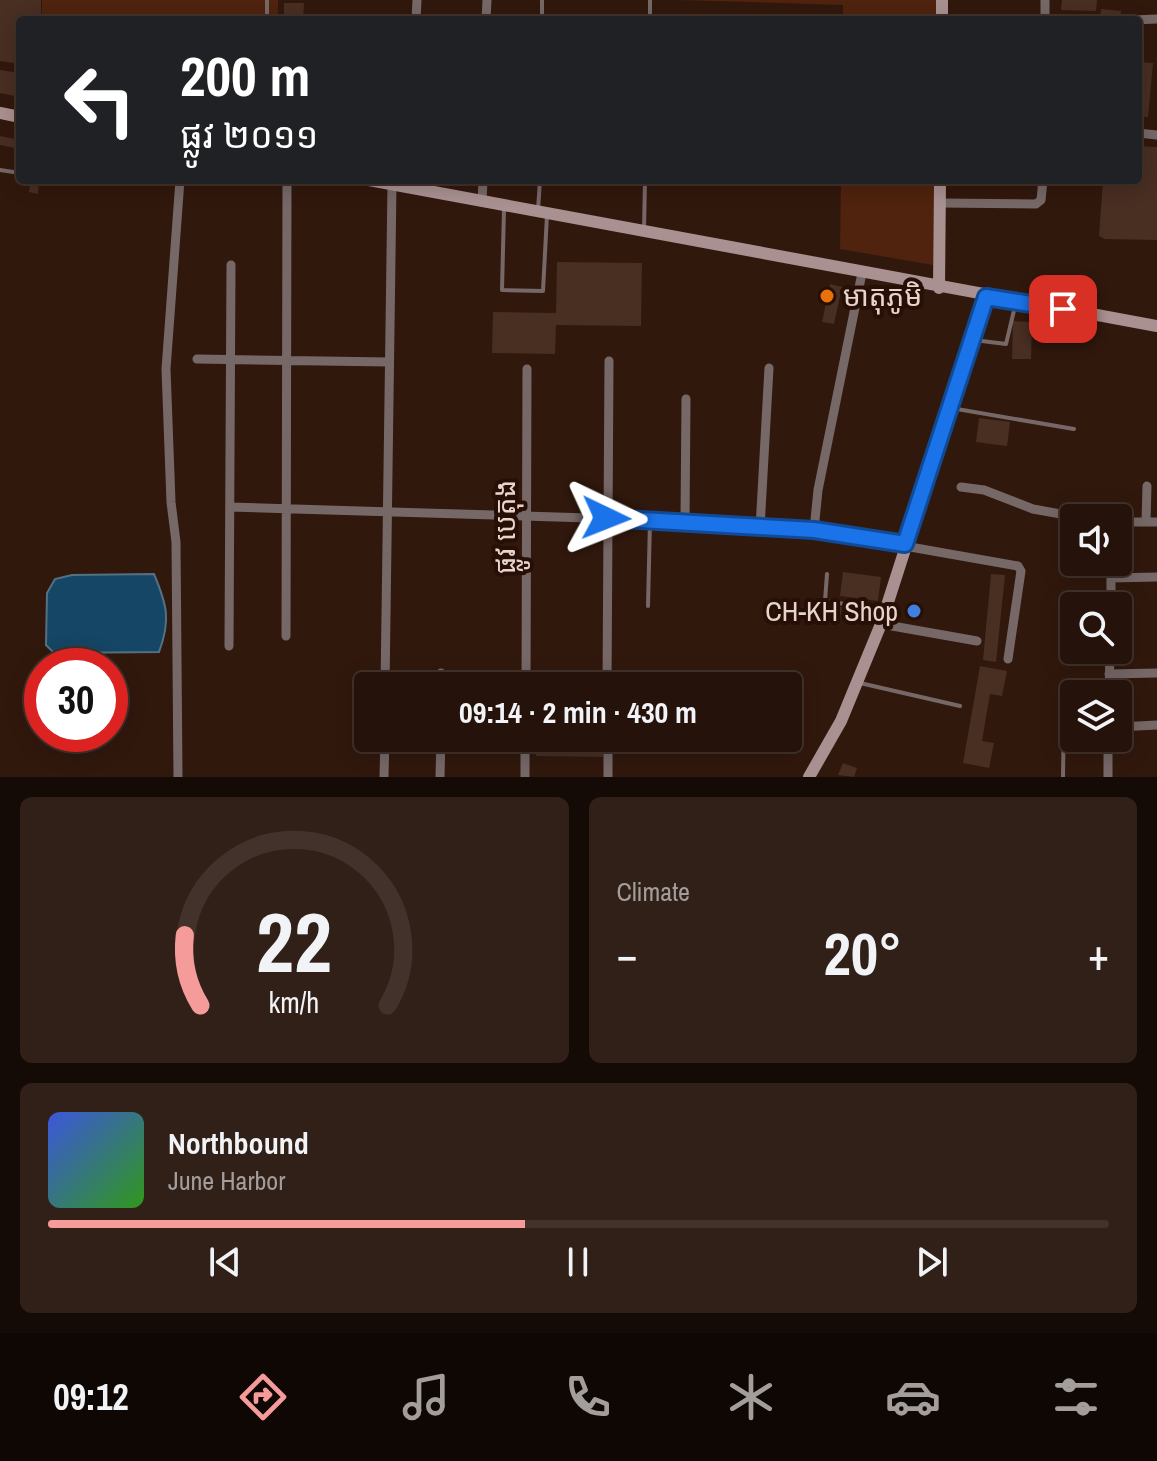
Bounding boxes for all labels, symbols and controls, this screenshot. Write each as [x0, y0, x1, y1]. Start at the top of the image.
text: 200 m [180, 38, 310, 113]
icon: left [48, 48, 152, 152]
text: ផ្លូវ ២០១១ [180, 111, 318, 159]
pin [1029, 275, 1097, 343]
place label: មាតុភូមិ [843, 277, 922, 315]
marker: មាតុភូមិ [818, 287, 836, 305]
icon: arrive [1041, 287, 1085, 331]
position arrow [564, 476, 648, 560]
street label: ផ្លូវ បេតុង [486, 480, 530, 574]
map controls [1060, 504, 1132, 752]
button: sound [1060, 504, 1132, 576]
place label: CH-KH Shop [765, 592, 898, 630]
button: search [1060, 592, 1132, 664]
marker: CH-KH Shop [905, 602, 923, 620]
speed limit sign: 30 [24, 648, 128, 752]
button: layers [1060, 680, 1132, 752]
text: 09:14 · 2 min · 430 m [459, 692, 697, 732]
text: Climate [617, 874, 690, 909]
text: 22 [256, 886, 332, 998]
text: 20° [823, 913, 902, 994]
text: − [617, 924, 638, 984]
text: + [1088, 924, 1109, 984]
text: km/h [269, 983, 320, 1022]
text: Northbound [168, 1123, 309, 1163]
text: June Harbor [168, 1163, 285, 1198]
icon: previous [203, 1240, 247, 1284]
icon: pause [556, 1240, 600, 1284]
icon: next [910, 1240, 954, 1284]
icon: directions [235, 1369, 291, 1425]
icon: music [398, 1369, 454, 1425]
icon: phone [560, 1369, 616, 1425]
icon: climate [723, 1369, 779, 1425]
icon: car [885, 1369, 941, 1425]
icon: filters [1048, 1369, 1104, 1425]
text: 09:12 [53, 1373, 129, 1421]

